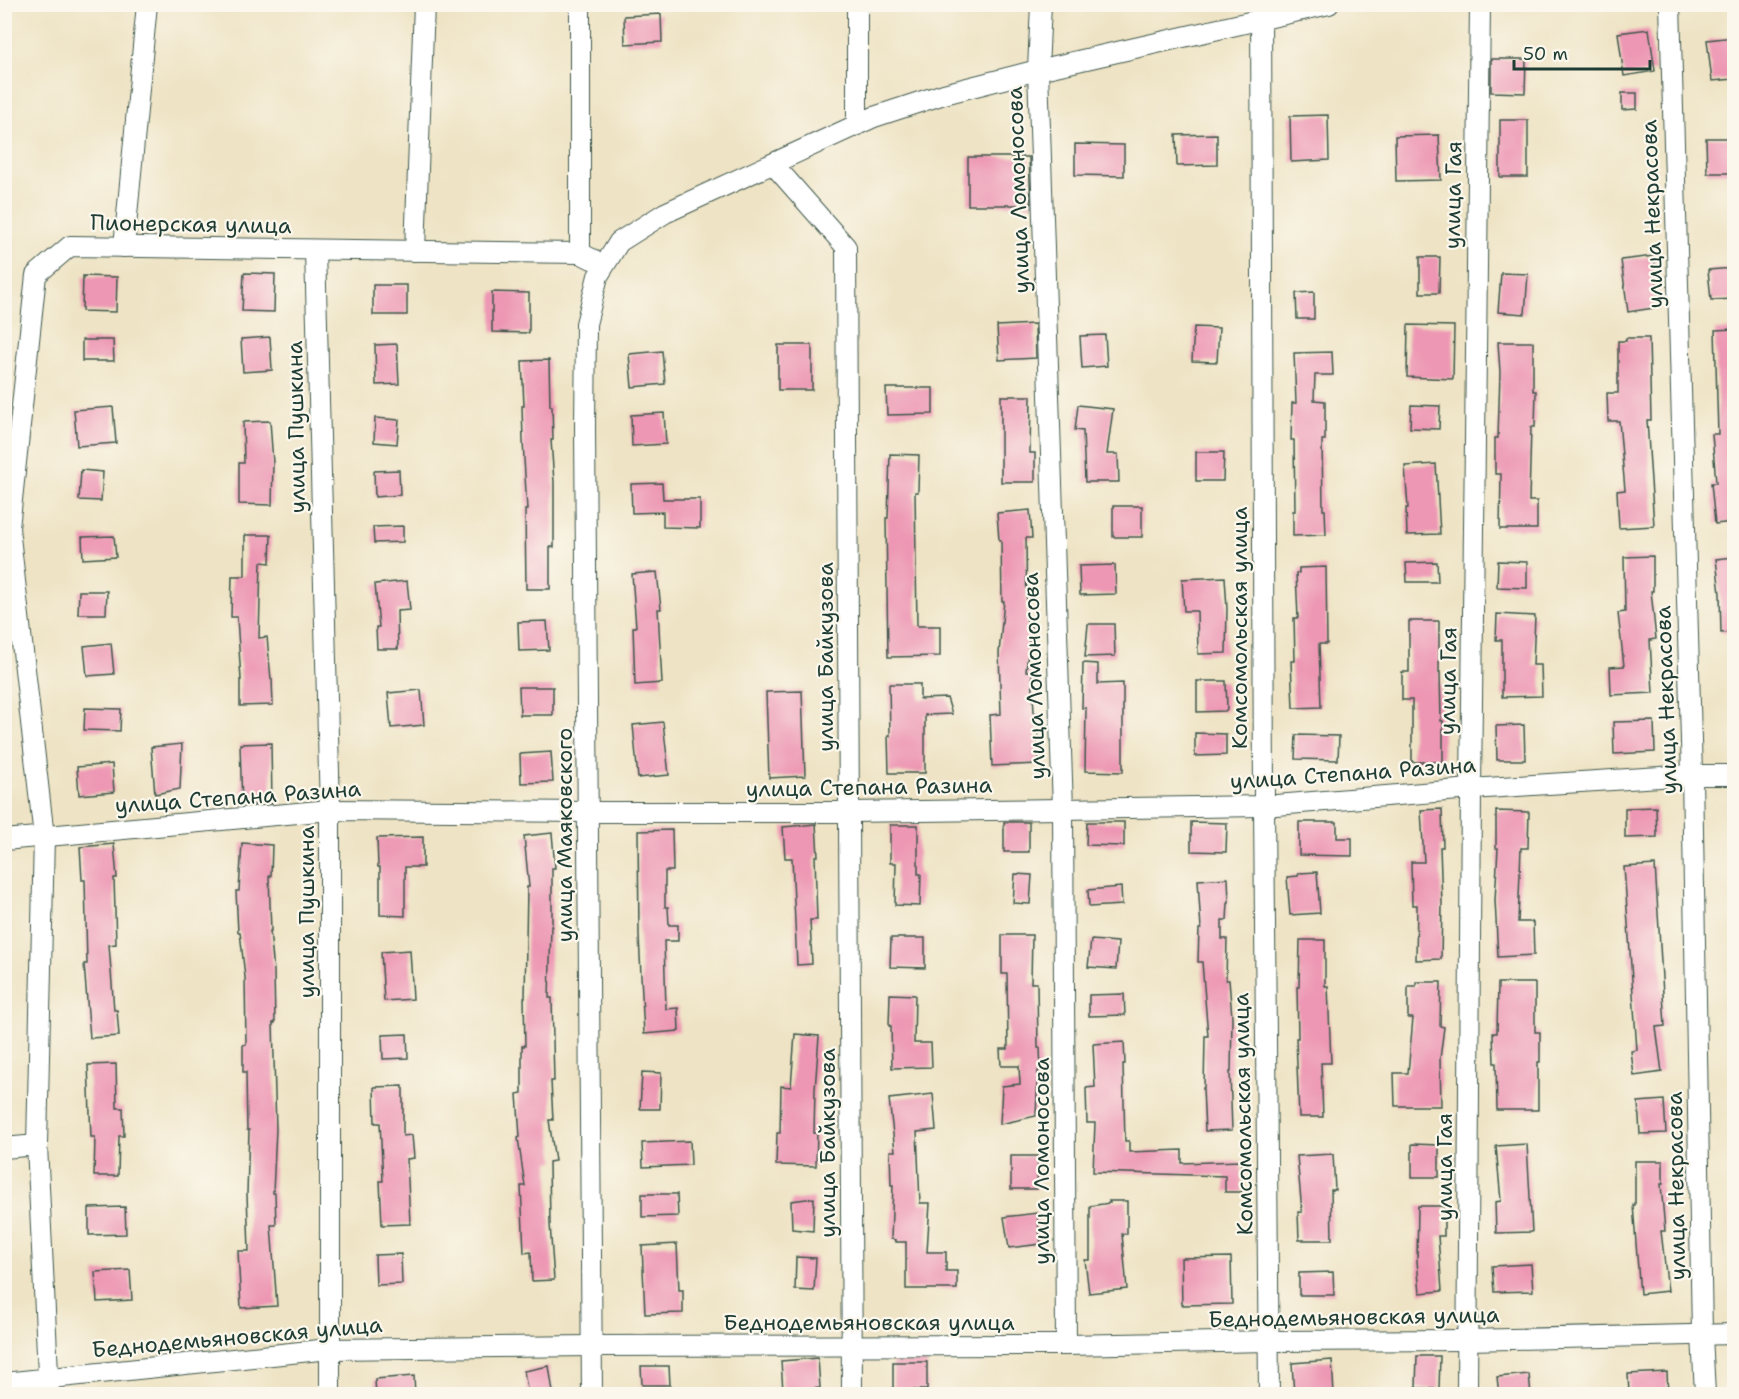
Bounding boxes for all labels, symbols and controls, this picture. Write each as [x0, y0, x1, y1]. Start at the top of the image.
scale bar [1514, 33, 1650, 71]
text: 50 m [1523, 42, 1568, 66]
street label: улица Ломоносова [1000, 86, 1036, 294]
street label: улица Некрасова [1634, 119, 1670, 309]
street label: улица Гая [1438, 141, 1468, 249]
street label: Пионерская улица [90, 208, 292, 240]
street label: улица Пушкина [280, 340, 312, 514]
street label: Комсомольская улица [1225, 506, 1254, 749]
street label: улица Байкузова [811, 562, 840, 752]
street label: улица Ломоносова [1016, 572, 1052, 780]
street label: улица Некрасова [1648, 605, 1684, 795]
street label: улица Гая [1433, 627, 1463, 735]
street label: улица Маяковского [550, 728, 579, 942]
street label: улица Степана Разина [1229, 750, 1477, 796]
street label: улица Степана Разина [746, 770, 993, 804]
street label: улица Степана Разина [114, 774, 362, 820]
street label: улица Пушкина [292, 825, 321, 998]
street label: Комсомольская улица [1226, 992, 1260, 1236]
street label: улица Байкузова [813, 1048, 842, 1238]
street label: улица Ломоносова [1027, 1057, 1056, 1265]
street label: улица Некрасова [1660, 1091, 1692, 1281]
street label: улица Гая [1430, 1113, 1459, 1221]
street label: Беднодемьяновская улица [1208, 1300, 1500, 1334]
street label: Беднодемьяновская улица [723, 1308, 1015, 1337]
street label: Беднодемьяновская улица [91, 1310, 384, 1364]

